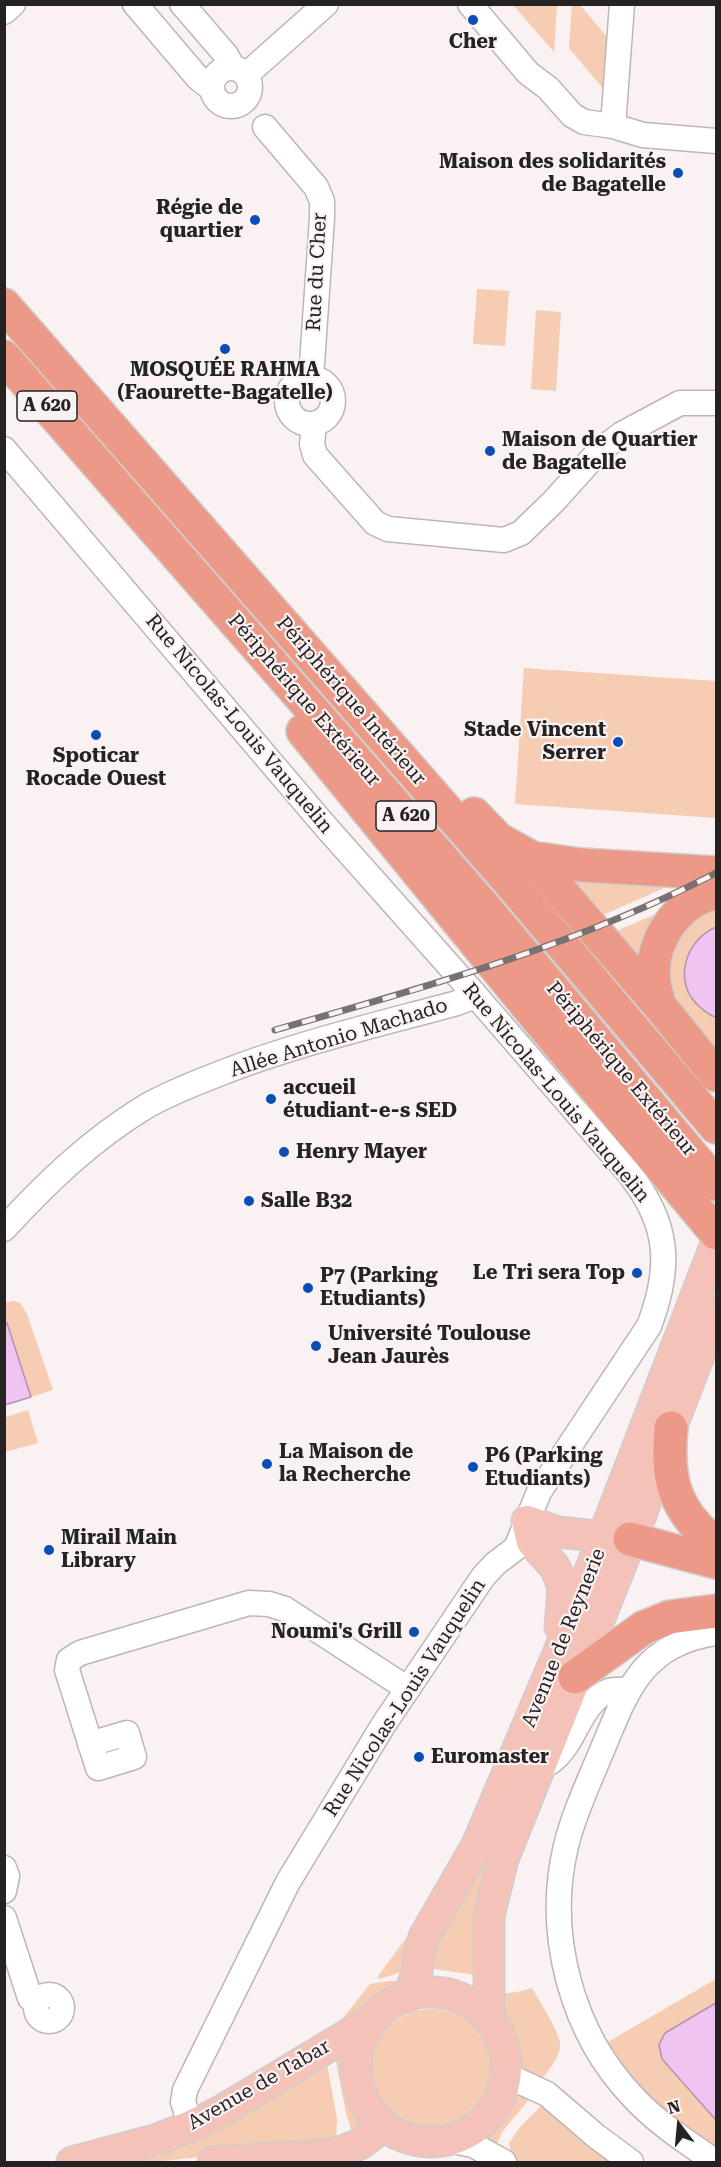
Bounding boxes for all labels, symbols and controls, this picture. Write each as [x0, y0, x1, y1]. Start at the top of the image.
marker: Cher [466, 13, 480, 27]
place label: Cher [449, 30, 497, 54]
place label: Maison des solidarités de Bagatelle [439, 150, 666, 197]
marker: Maison des solidarités de Bagatelle [671, 166, 685, 180]
place label: Régie de quartier [156, 196, 243, 243]
street label: Rue du Cher [302, 212, 332, 332]
marker: Régie de quartier [248, 213, 262, 227]
marker: MOSQUÉE RAHMA (Faourette-Bagatelle) [218, 342, 232, 356]
place label: MOSQUÉE RAHMA (Faourette-Bagatelle) [117, 358, 333, 405]
road number: A 620 [17, 391, 77, 421]
place label: Maison de Quartier de Bagatelle [502, 428, 698, 475]
marker: Maison de Quartier de Bagatelle [483, 444, 497, 458]
street label: Rue Nicolas-Louis Vauquelin [140, 609, 338, 839]
street label: Périphérique Extérieur [223, 609, 385, 791]
street label: Périphérique Intérieur [271, 612, 431, 790]
place label: Stade Vincent Serrer [464, 718, 606, 765]
marker: Spoticar Rocade Ouest [89, 728, 103, 742]
marker: Stade Vincent Serrer [611, 735, 625, 749]
place label: Spoticar Rocade Ouest [26, 744, 166, 791]
road number: A 620 [376, 801, 436, 831]
street label: Périphérique Extérieur [541, 977, 701, 1161]
street label: Rue Nicolas-Louis Vauquelin [457, 978, 655, 1208]
street label: Allée Antonio Machado [227, 993, 451, 1083]
place label: accueil étudiant-e-s SED [283, 1076, 457, 1123]
marker: accueil étudiant-e-s SED [264, 1092, 278, 1106]
place label: Henry Mayer [296, 1140, 427, 1164]
marker: Henry Mayer [277, 1145, 291, 1159]
place label: Salle B32 [261, 1189, 352, 1213]
marker: Salle B32 [242, 1194, 256, 1208]
place label: Le Tri sera Top [473, 1261, 625, 1285]
place label: P7 (Parking Etudiants) [320, 1264, 438, 1311]
marker: Le Tri sera Top [630, 1266, 644, 1280]
marker: P7 (Parking Etudiants) [301, 1281, 315, 1295]
place label: Université Toulouse Jean Jaurès [328, 1322, 531, 1369]
marker: Université Toulouse Jean Jaurès [309, 1339, 323, 1353]
place label: La Maison de la Recherche [279, 1440, 413, 1487]
place label: P6 (Parking Etudiants) [485, 1444, 603, 1491]
marker: La Maison de la Recherche [260, 1457, 274, 1471]
marker: P6 (Parking Etudiants) [466, 1460, 480, 1474]
place label: Mirail Main Library [61, 1526, 177, 1573]
marker: Mirail Main Library [42, 1543, 56, 1557]
street label: Avenue de Reynerie [517, 1545, 611, 1731]
street label: Rue Nicolas-Louis Vauquelin [319, 1575, 491, 1821]
place label: Noumi's Grill [271, 1620, 402, 1644]
marker: Noumi's Grill [407, 1625, 421, 1639]
place label: Euromaster [431, 1745, 549, 1769]
marker: Euromaster [412, 1750, 426, 1764]
street label: Avenue de Tabar [184, 2035, 334, 2135]
north arrow [649, 2095, 709, 2155]
text: N [665, 2096, 682, 2118]

